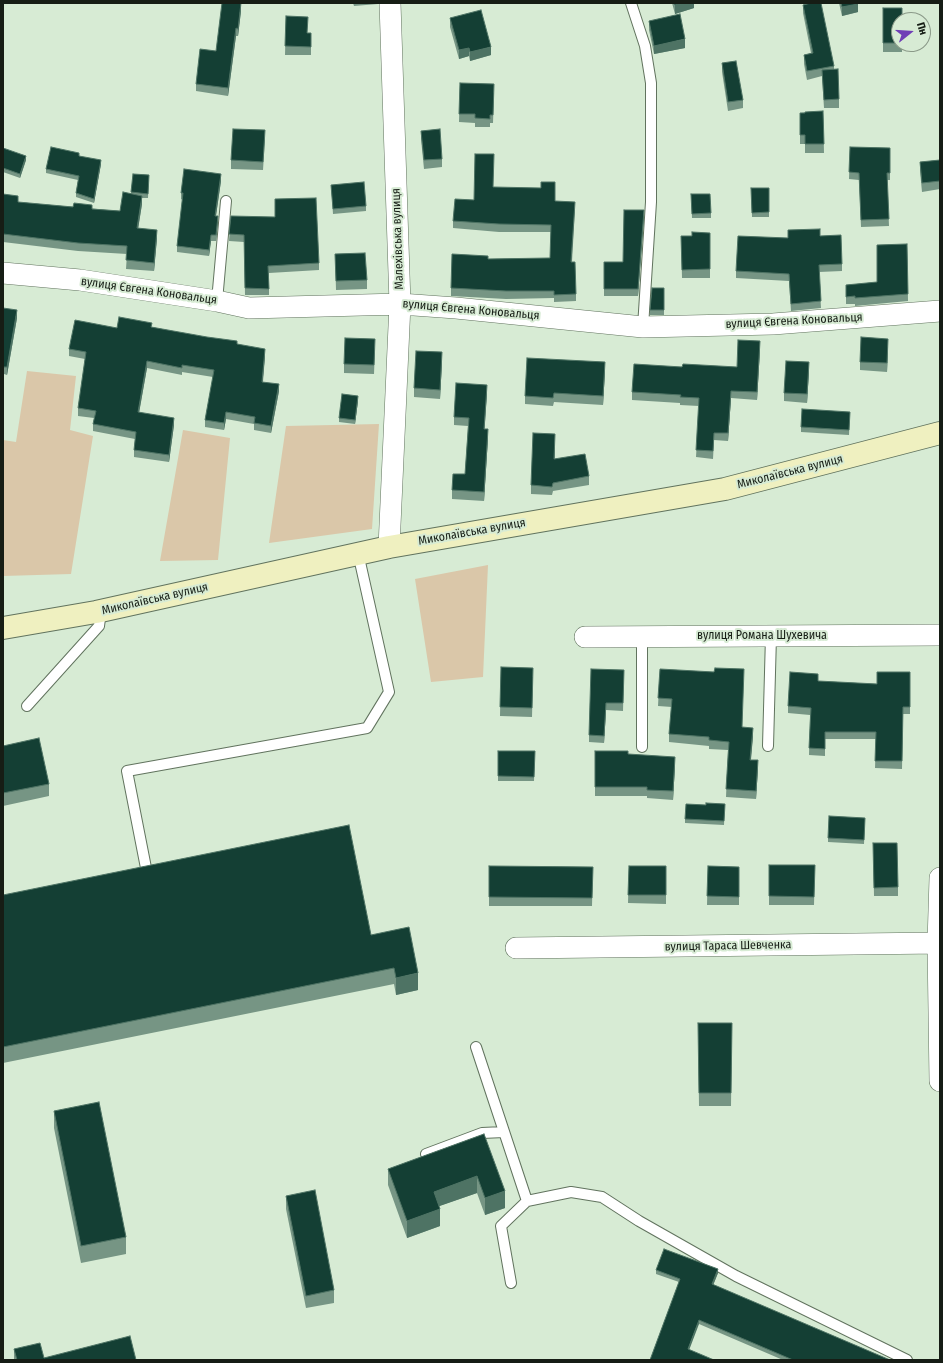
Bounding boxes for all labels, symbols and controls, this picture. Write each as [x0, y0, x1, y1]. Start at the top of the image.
north arrow [891, 12, 931, 52]
text: Пн [914, 21, 930, 36]
street label: Малехівська вулиця [389, 188, 407, 290]
street label: вулиця Євгена Коновальця [80, 274, 218, 308]
street label: вулиця Євгена Коновальця [402, 297, 540, 323]
street label: вулиця Євгена Коновальця [725, 310, 863, 332]
street label: Миколаївська вулиця [736, 452, 844, 492]
street label: Миколаївська вулиця [417, 515, 527, 549]
street label: Миколаївська вулиця [100, 580, 210, 618]
street label: вулиця Романа Шухевича [697, 629, 827, 643]
street label: вулиця Тараса Шевченка [665, 938, 791, 954]

